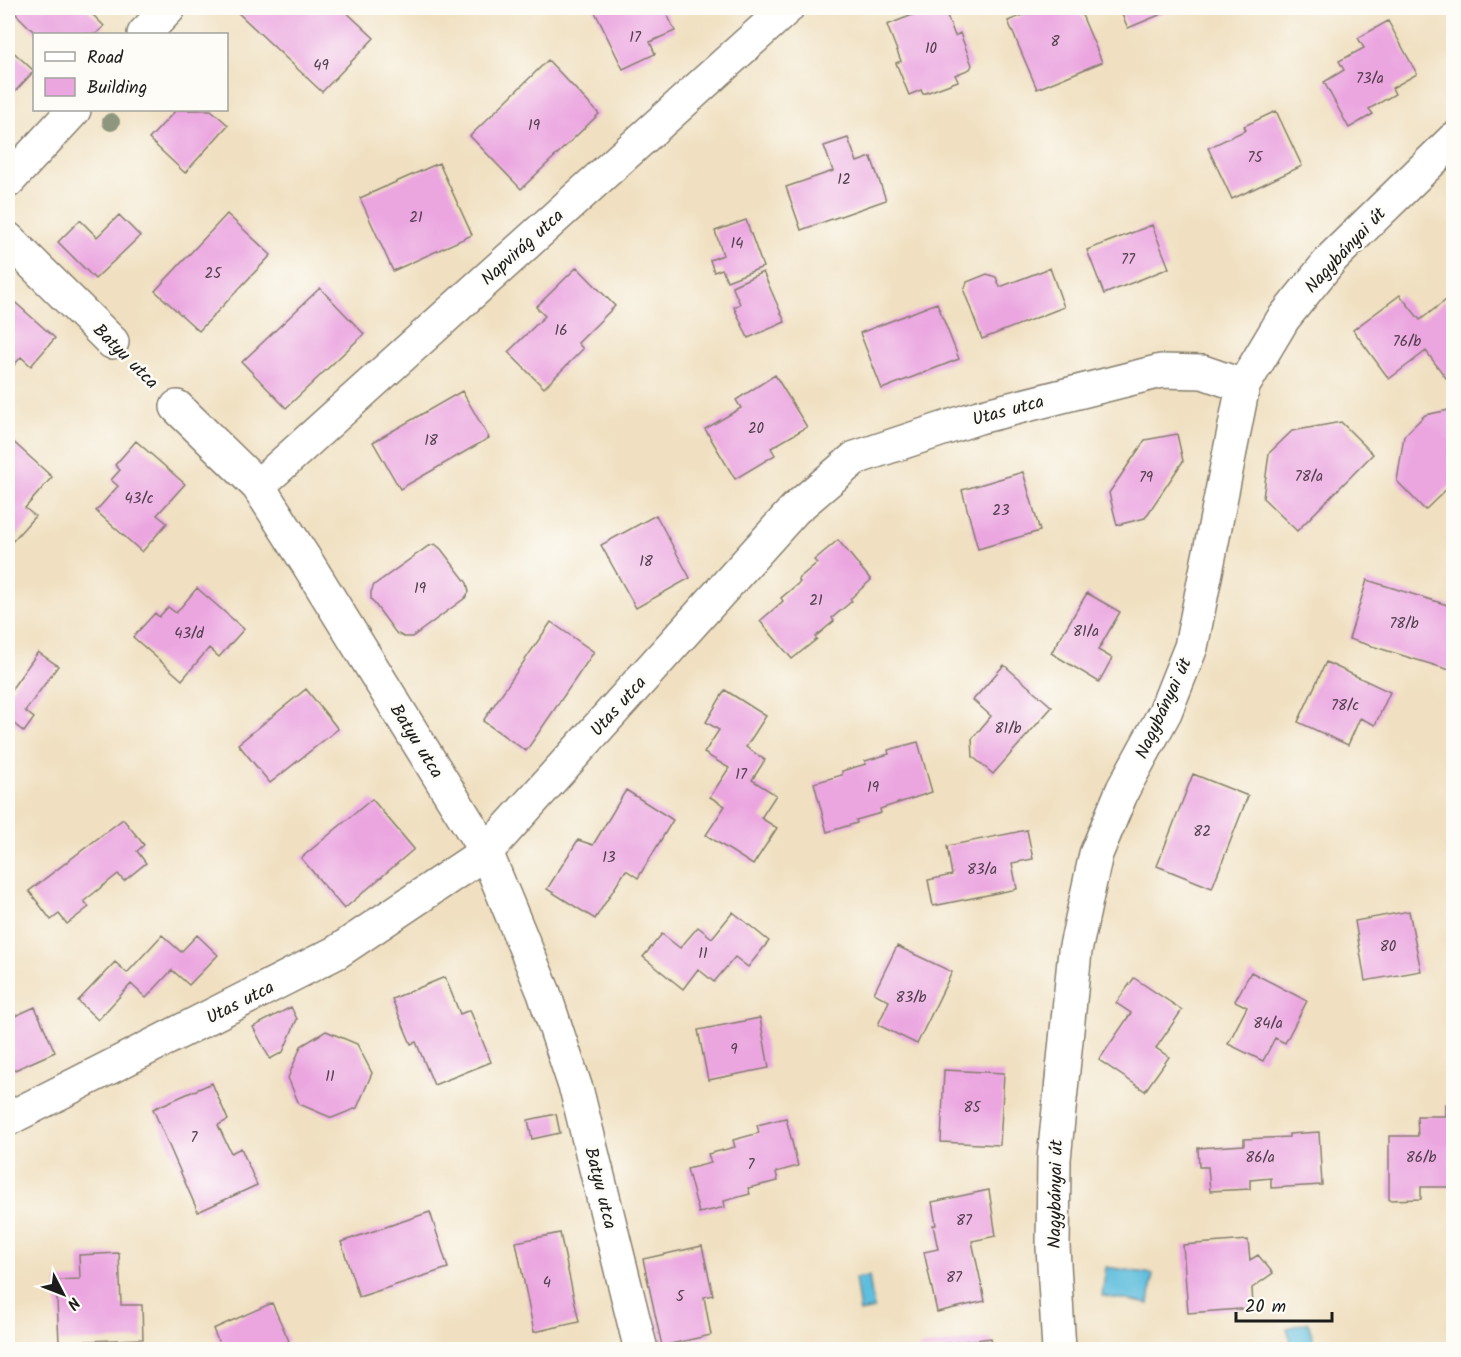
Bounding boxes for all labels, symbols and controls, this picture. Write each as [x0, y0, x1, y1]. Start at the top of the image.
house number: 17 [629, 26, 642, 50]
house number: 8 [1050, 30, 1060, 54]
legend [33, 33, 228, 111]
house number: 10 [925, 37, 938, 61]
text: Road [87, 44, 124, 73]
house number: 49 [313, 54, 329, 78]
house number: 73/a [1356, 67, 1384, 91]
text: Building [87, 74, 147, 103]
house number: 19 [528, 114, 541, 138]
house number: 75 [1248, 146, 1263, 170]
house number: 12 [837, 168, 851, 192]
street label: Nagybányai út [1298, 200, 1395, 301]
street label: Napvirág utca [475, 203, 571, 293]
house number: 21 [409, 206, 423, 230]
house number: 14 [731, 232, 743, 256]
house number: 77 [1121, 248, 1136, 272]
house number: 25 [205, 262, 222, 286]
street label: Batyu utca [85, 317, 165, 397]
house number: 16 [554, 319, 568, 343]
house number: 76/b [1393, 330, 1421, 354]
street label: Utas utca [969, 388, 1047, 435]
house number: 20 [748, 417, 765, 441]
house number: 18 [424, 429, 439, 453]
house number: 78/a [1295, 465, 1323, 489]
house number: 79 [1139, 466, 1154, 490]
house number: 43/c [125, 487, 154, 511]
house number: 23 [992, 499, 1010, 523]
house number: 18 [639, 550, 654, 574]
house number: 19 [414, 577, 427, 601]
house number: 21 [809, 589, 823, 613]
house number: 78/b [1389, 612, 1419, 636]
house number: 81/a [1073, 620, 1099, 644]
house number: 43/d [174, 622, 204, 646]
street label: Nagybányai út [1128, 652, 1201, 764]
street label: Utas utca [584, 670, 654, 744]
house number: 78/c [1331, 694, 1359, 718]
street label: Batyu utca [381, 699, 450, 785]
house number: 81/b [995, 717, 1022, 741]
house number: 17 [735, 763, 748, 787]
house number: 19 [867, 776, 880, 800]
house number: 82 [1193, 820, 1211, 844]
house number: 13 [602, 846, 616, 870]
house number: 83/a [967, 858, 997, 882]
house number: 80 [1380, 935, 1397, 959]
house number: 11 [698, 942, 708, 966]
street label: Utas utca [202, 974, 280, 1033]
house number: 83/b [896, 986, 927, 1010]
house number: 84/a [1253, 1012, 1283, 1036]
house number: 9 [730, 1038, 738, 1062]
house number: 11 [325, 1065, 335, 1089]
house number: 85 [963, 1096, 981, 1120]
house number: 7 [191, 1126, 199, 1150]
street label: Nagybányai út [1041, 1138, 1072, 1249]
street label: Batyu utca [575, 1144, 624, 1232]
house number: 86/a [1245, 1146, 1275, 1170]
house number: 86/b [1406, 1146, 1436, 1170]
house number: 7 [748, 1153, 756, 1177]
house number: 87 [956, 1209, 973, 1233]
north arrow [33, 1264, 93, 1324]
house number: 87 [946, 1266, 963, 1290]
house number: 4 [543, 1271, 551, 1295]
house number: 5 [676, 1285, 685, 1309]
scale bar [1236, 1285, 1332, 1323]
text: N [60, 1291, 86, 1315]
text: 20 m [1245, 1293, 1286, 1322]

